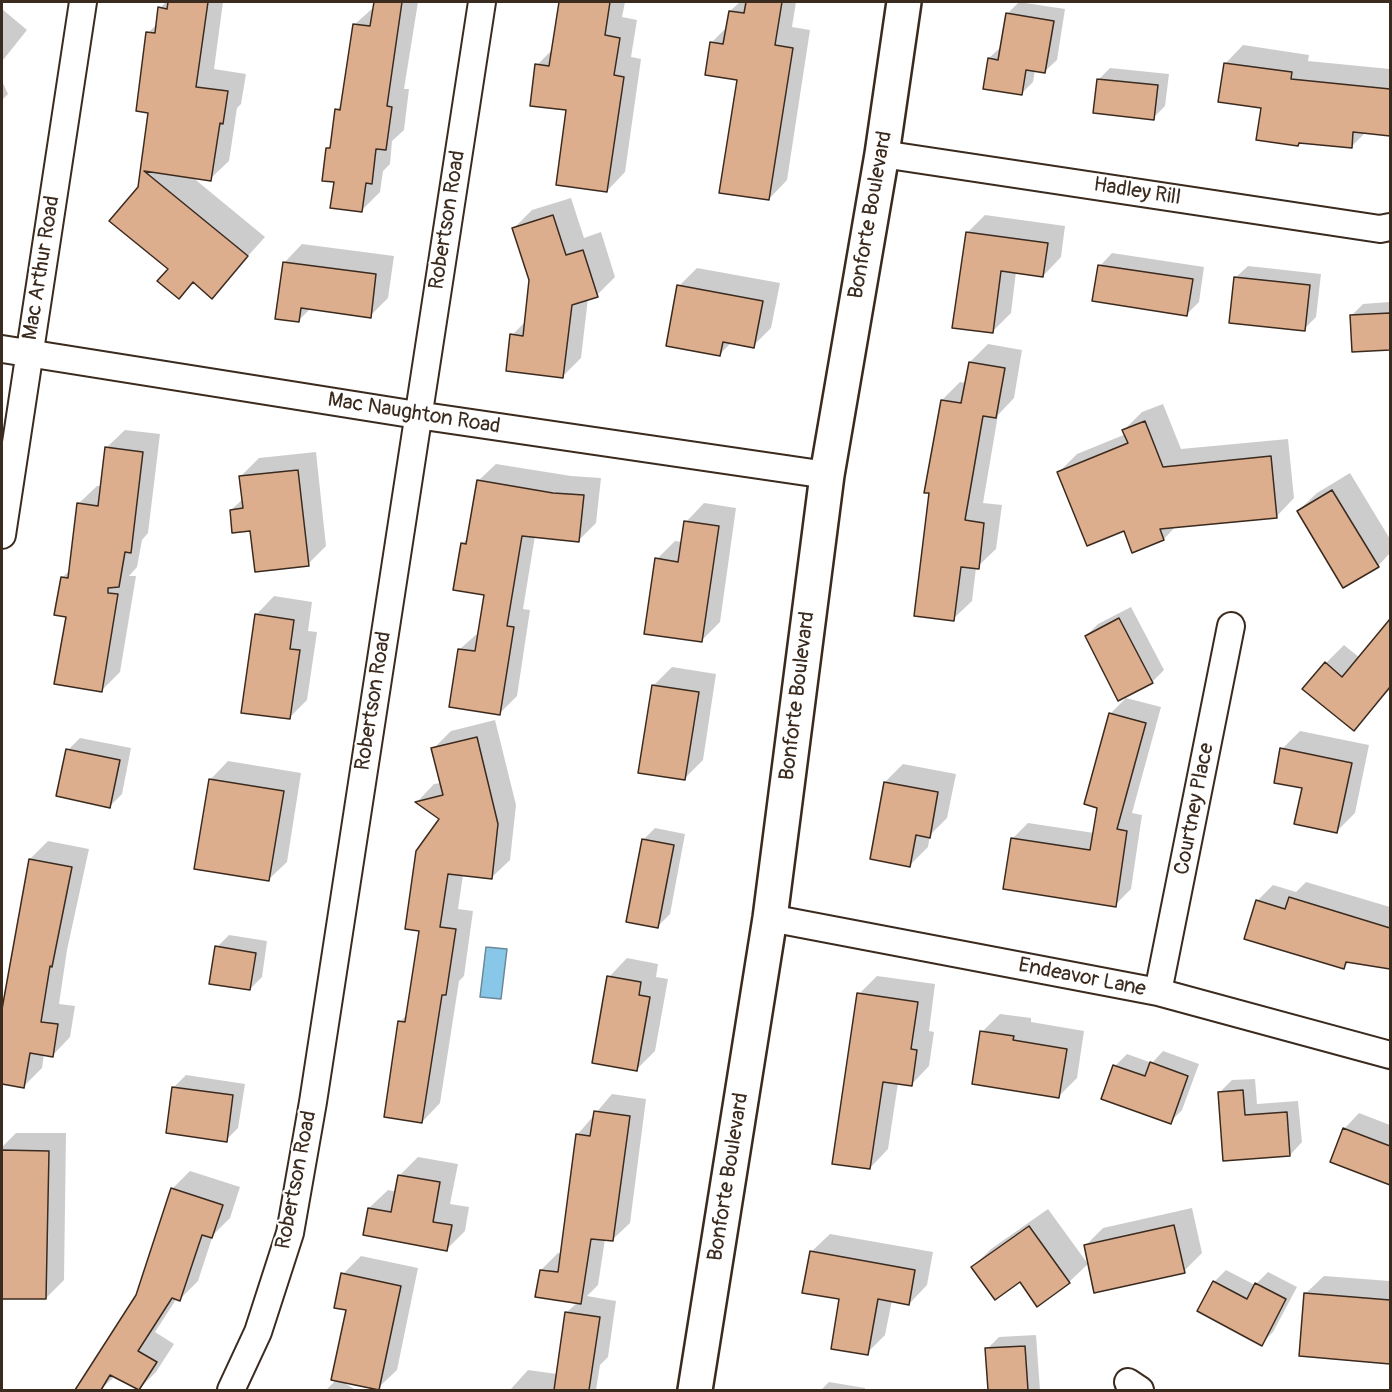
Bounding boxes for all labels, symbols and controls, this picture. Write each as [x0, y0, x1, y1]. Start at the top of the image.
street label: Bonforte Boulevard [844, 129, 898, 301]
street label: Robertson Road [425, 149, 471, 291]
street label: Hadley Rill [1092, 173, 1182, 211]
street label: Mac Arthur Road [18, 194, 66, 342]
street label: Mac Naughton Road [326, 388, 502, 440]
street label: Bonforte Boulevard [775, 610, 821, 782]
street label: Robertson Road [351, 630, 397, 772]
street label: Courtney Place [1170, 741, 1220, 877]
street label: Endeavor Lane [1016, 953, 1148, 1003]
street label: Bonforte Boulevard [703, 1091, 755, 1263]
street label: Robertson Road [271, 1109, 323, 1251]

